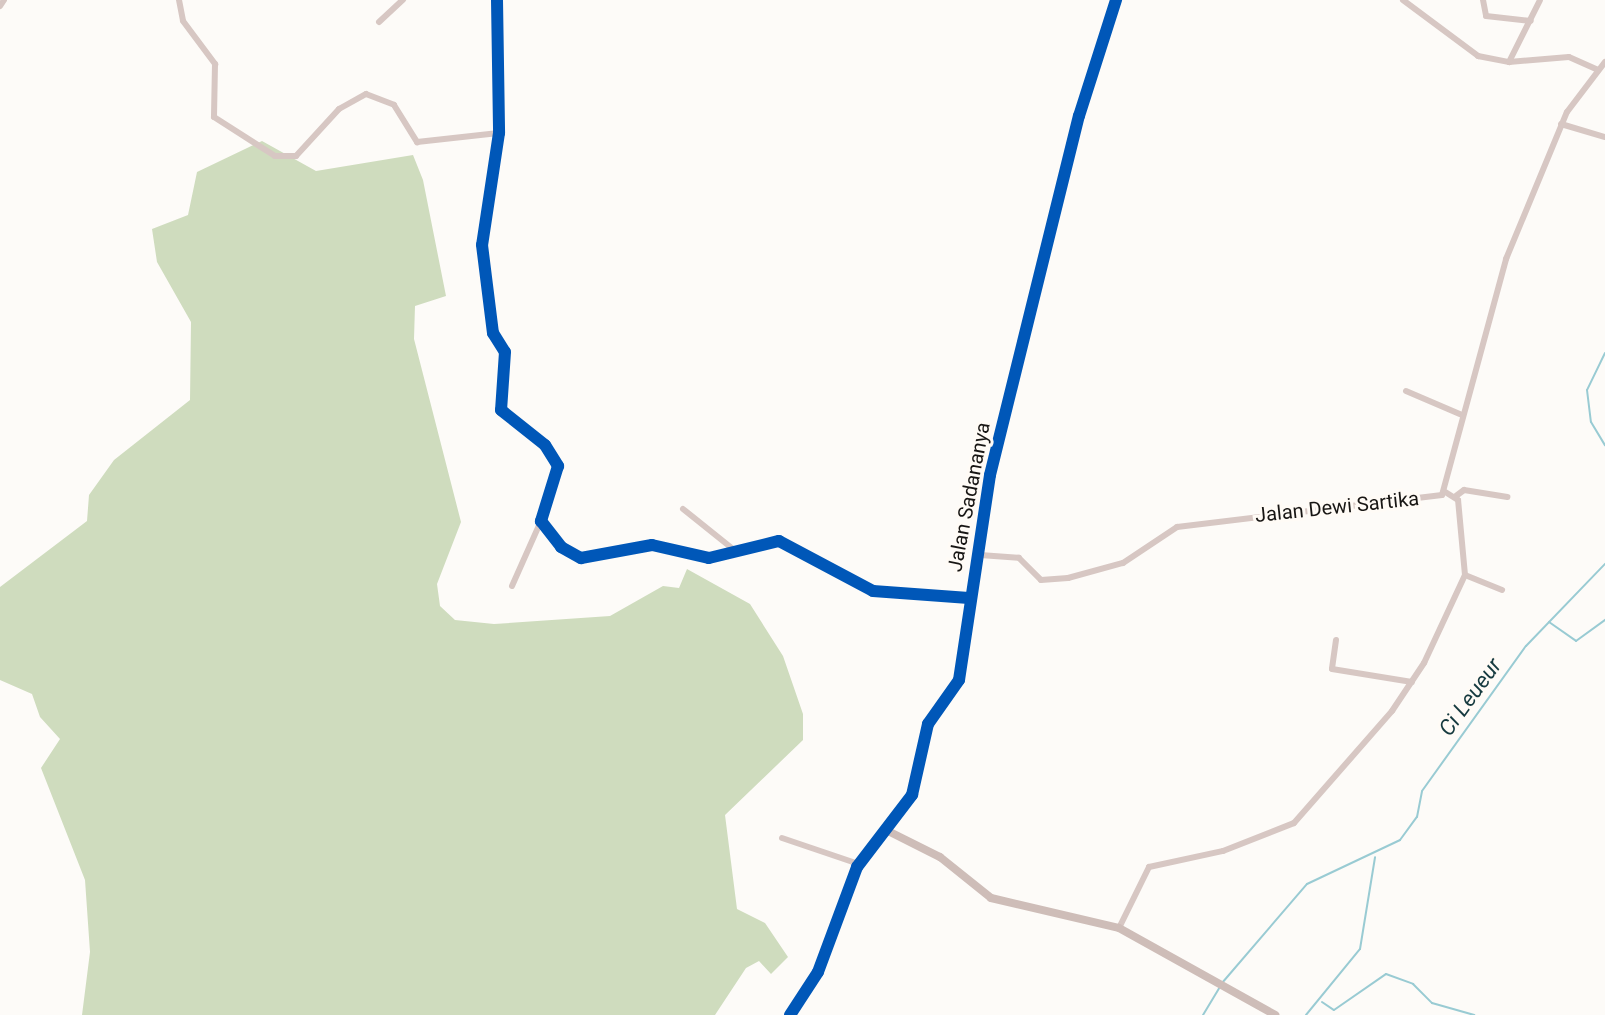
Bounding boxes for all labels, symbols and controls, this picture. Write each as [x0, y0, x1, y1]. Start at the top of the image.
street label: Jalan Sadananya [943, 420, 995, 574]
street label: Jalan Dewi Sartika [1254, 486, 1420, 528]
water label: Ci Leueur [1433, 653, 1507, 741]

